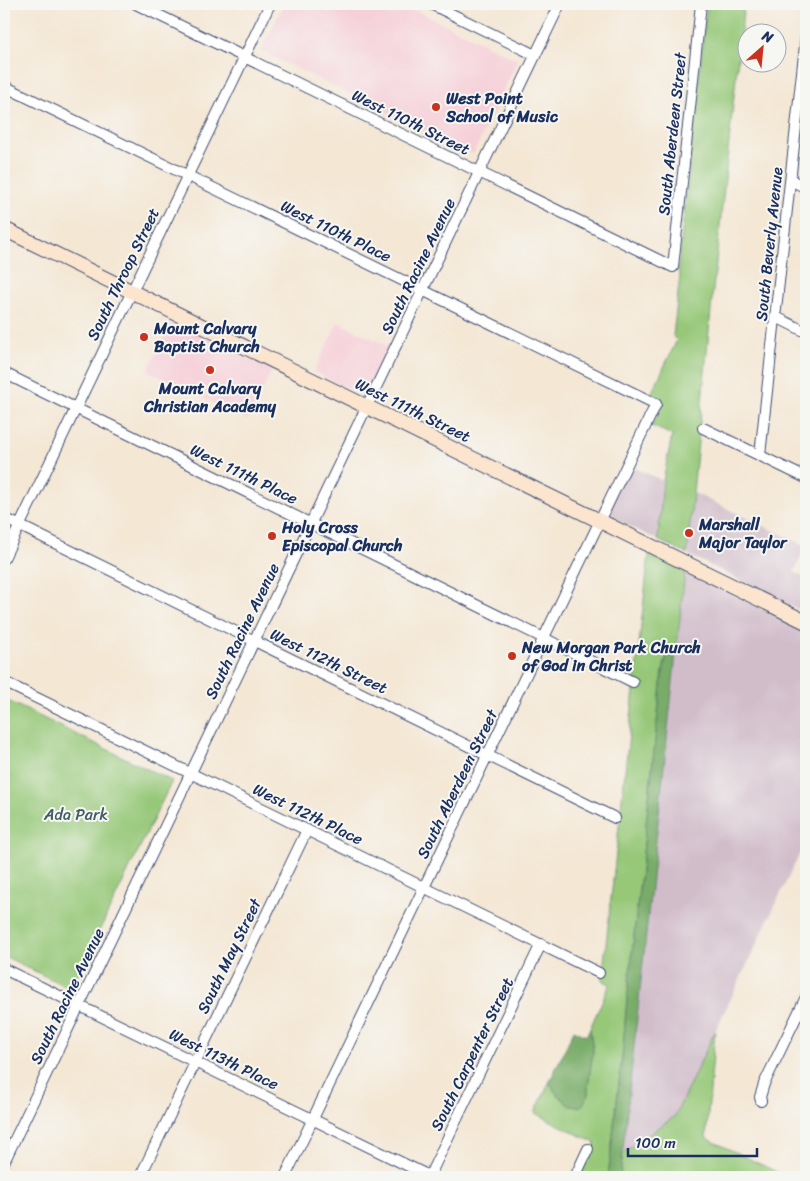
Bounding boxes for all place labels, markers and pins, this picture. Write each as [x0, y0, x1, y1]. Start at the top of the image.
place label: West Point School of Music [445, 84, 559, 131]
marker: West Point School of Music [430, 101, 442, 113]
place label: Mount Calvary Baptist Church [153, 314, 260, 361]
marker: Mount Calvary Baptist Church [138, 331, 150, 343]
marker: Mount Calvary Christian Academy [204, 364, 216, 376]
place label: Mount Calvary Christian Academy [143, 374, 277, 421]
place label: Marshall Major Taylor [698, 510, 788, 557]
place label: Holy Cross Episcopal Church [281, 513, 403, 560]
marker: Marshall Major Taylor [683, 527, 695, 539]
marker: Holy Cross Episcopal Church [266, 530, 278, 542]
place label: New Morgan Park Church of God in Christ [521, 633, 701, 680]
marker: New Morgan Park Church of God in Christ [506, 650, 518, 662]

